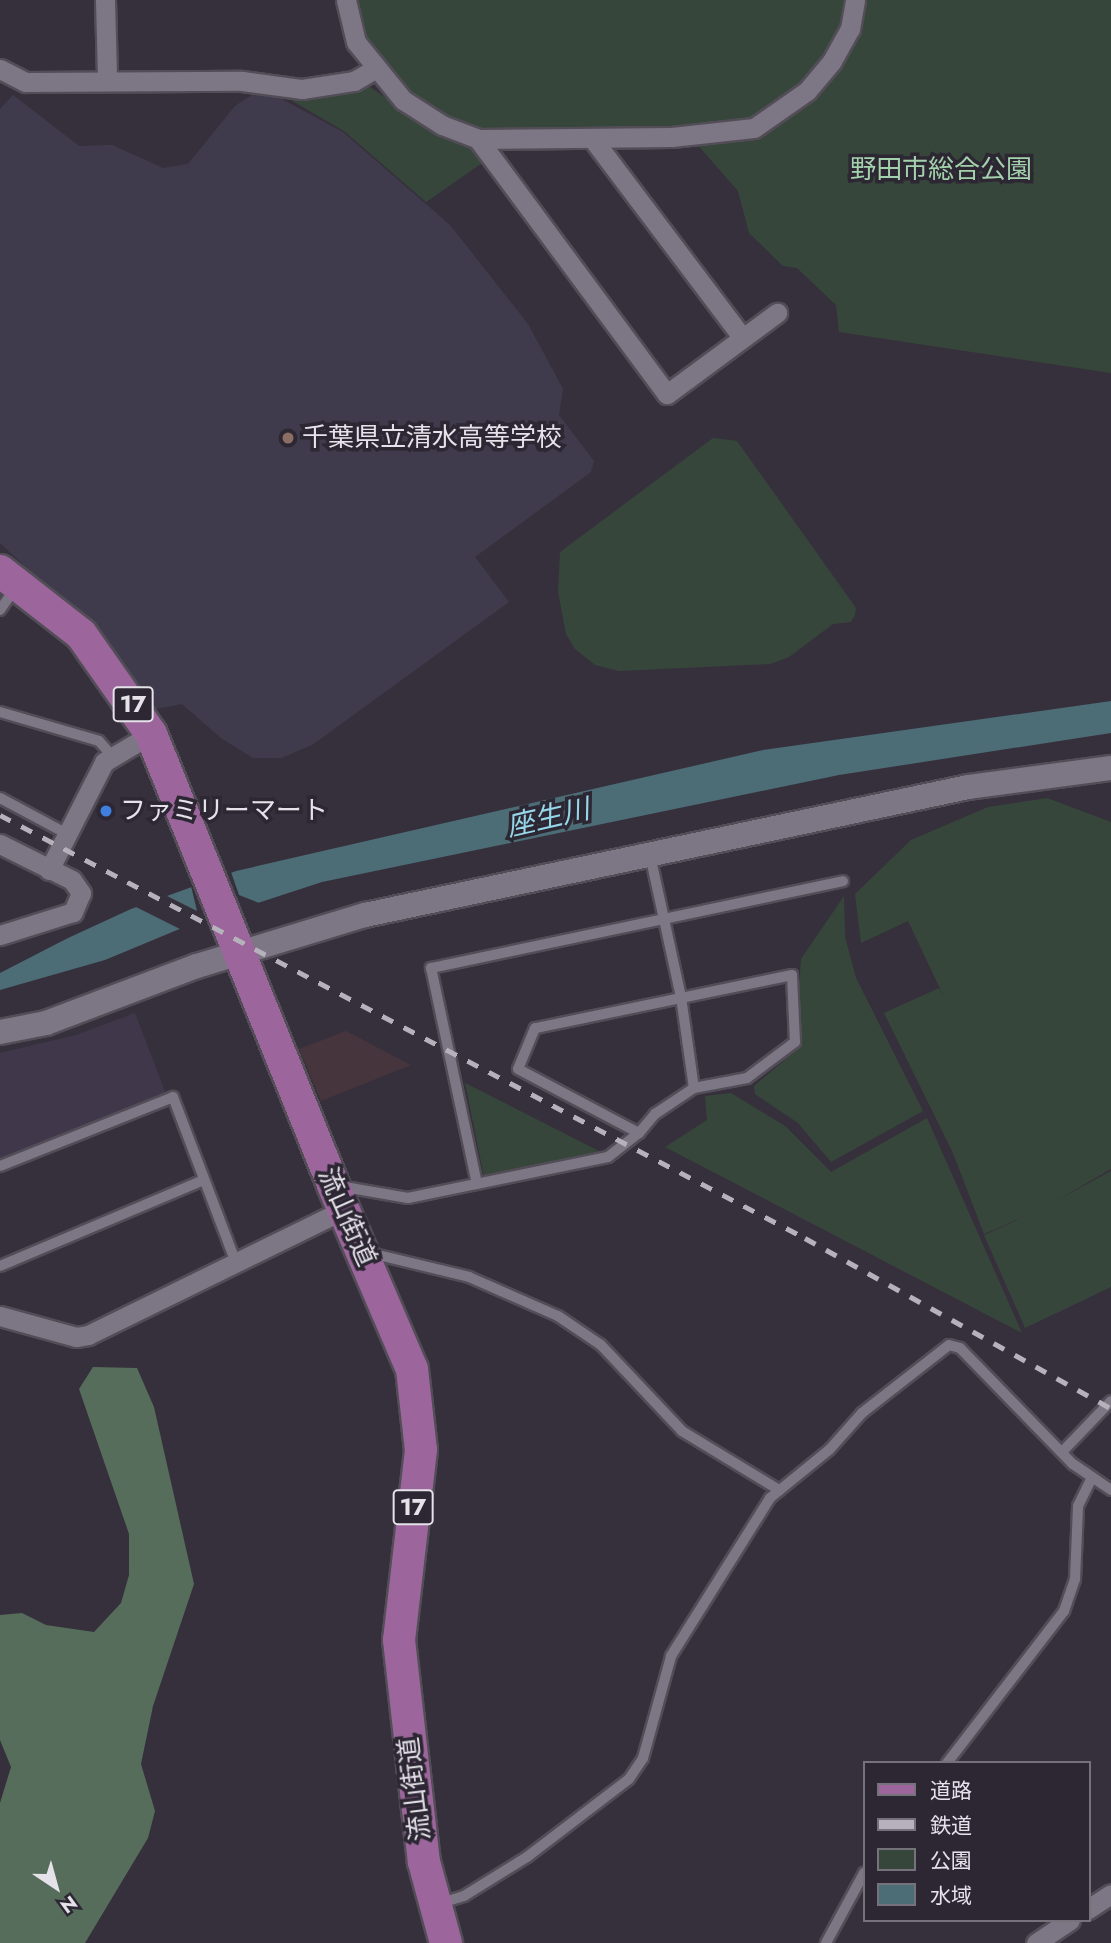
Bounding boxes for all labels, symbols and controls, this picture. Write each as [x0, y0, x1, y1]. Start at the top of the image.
park label: 野田市総合公園 [850, 154, 1032, 186]
place label: 千葉県立清水高等学校 [302, 422, 562, 454]
marker: 千葉県立清水高等学校 [280, 430, 296, 446]
road number: 17 [112, 684, 154, 724]
water label: 座生川 [503, 792, 593, 844]
place label: ファミリーマート [120, 795, 328, 827]
marker: ファミリーマート [98, 803, 114, 819]
street label: 流山街道 [312, 1163, 382, 1271]
road number: 17 [392, 1486, 434, 1527]
street label: 流山街道 [393, 1735, 437, 1843]
legend [862, 1761, 1090, 1922]
text: 道路 [930, 1776, 972, 1806]
text: 鉄道 [930, 1811, 972, 1841]
text: 公園 [930, 1846, 972, 1876]
north arrow [21, 1852, 91, 1922]
text: 水域 [930, 1881, 972, 1911]
text: N [55, 1889, 83, 1920]

